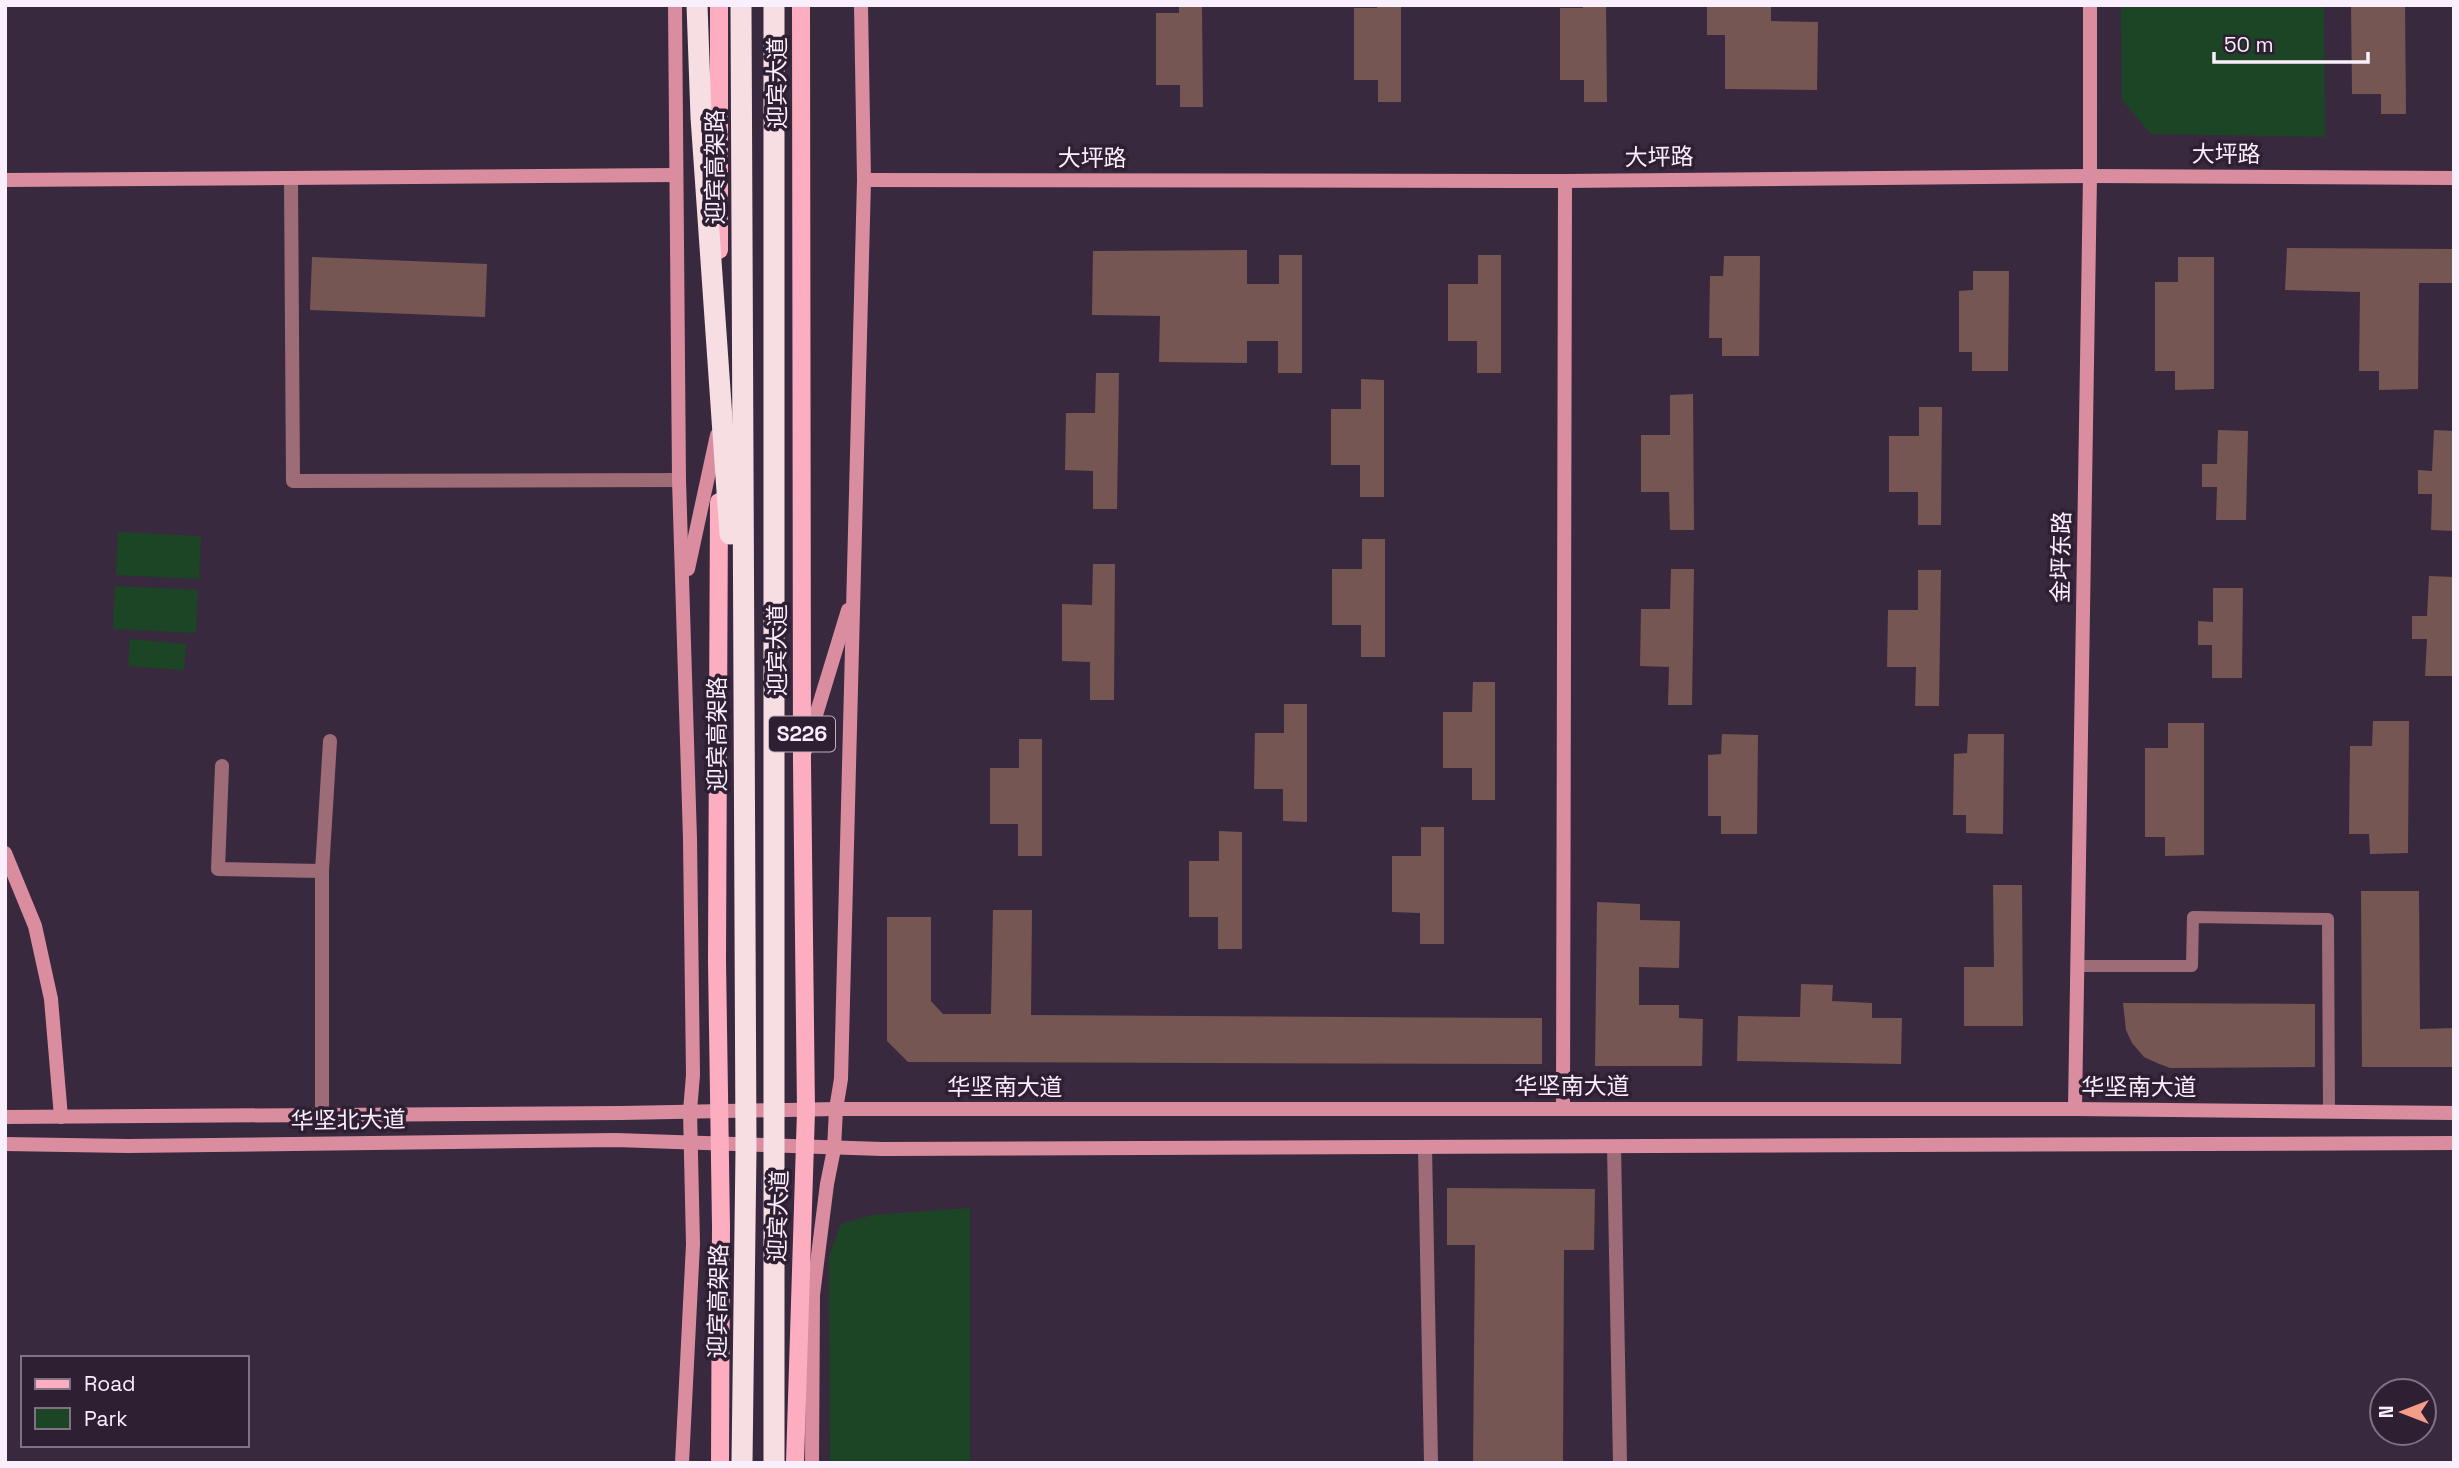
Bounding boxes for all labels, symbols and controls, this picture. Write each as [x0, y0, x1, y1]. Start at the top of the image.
scale bar [2214, 21, 2368, 65]
text: 50 m [2224, 31, 2274, 58]
street label: 迎宾大道 [762, 37, 792, 129]
street label: 迎宾高架路 [700, 110, 730, 225]
street label: 大坪路 [2192, 139, 2261, 169]
street label: 大坪路 [1624, 141, 1694, 173]
street label: 大坪路 [1058, 143, 1127, 173]
street label: 金坪东路 [2045, 511, 2077, 603]
street label: 迎宾大道 [762, 604, 792, 696]
street label: 迎宾高架路 [702, 677, 732, 792]
road number: S226 [769, 716, 835, 752]
street label: 华坚南大道 [1515, 1071, 1630, 1101]
street label: 华坚南大道 [948, 1072, 1063, 1102]
street label: 华坚南大道 [2082, 1072, 2197, 1102]
street label: 华坚北大道 [290, 1104, 406, 1136]
street label: 迎宾大道 [761, 1170, 795, 1262]
street label: 迎宾高架路 [702, 1243, 734, 1359]
legend [21, 1356, 248, 1447]
text: Road [84, 1370, 136, 1397]
north arrow [2368, 1377, 2438, 1447]
text: Park [84, 1405, 128, 1432]
text: N [2374, 1406, 2399, 1418]

